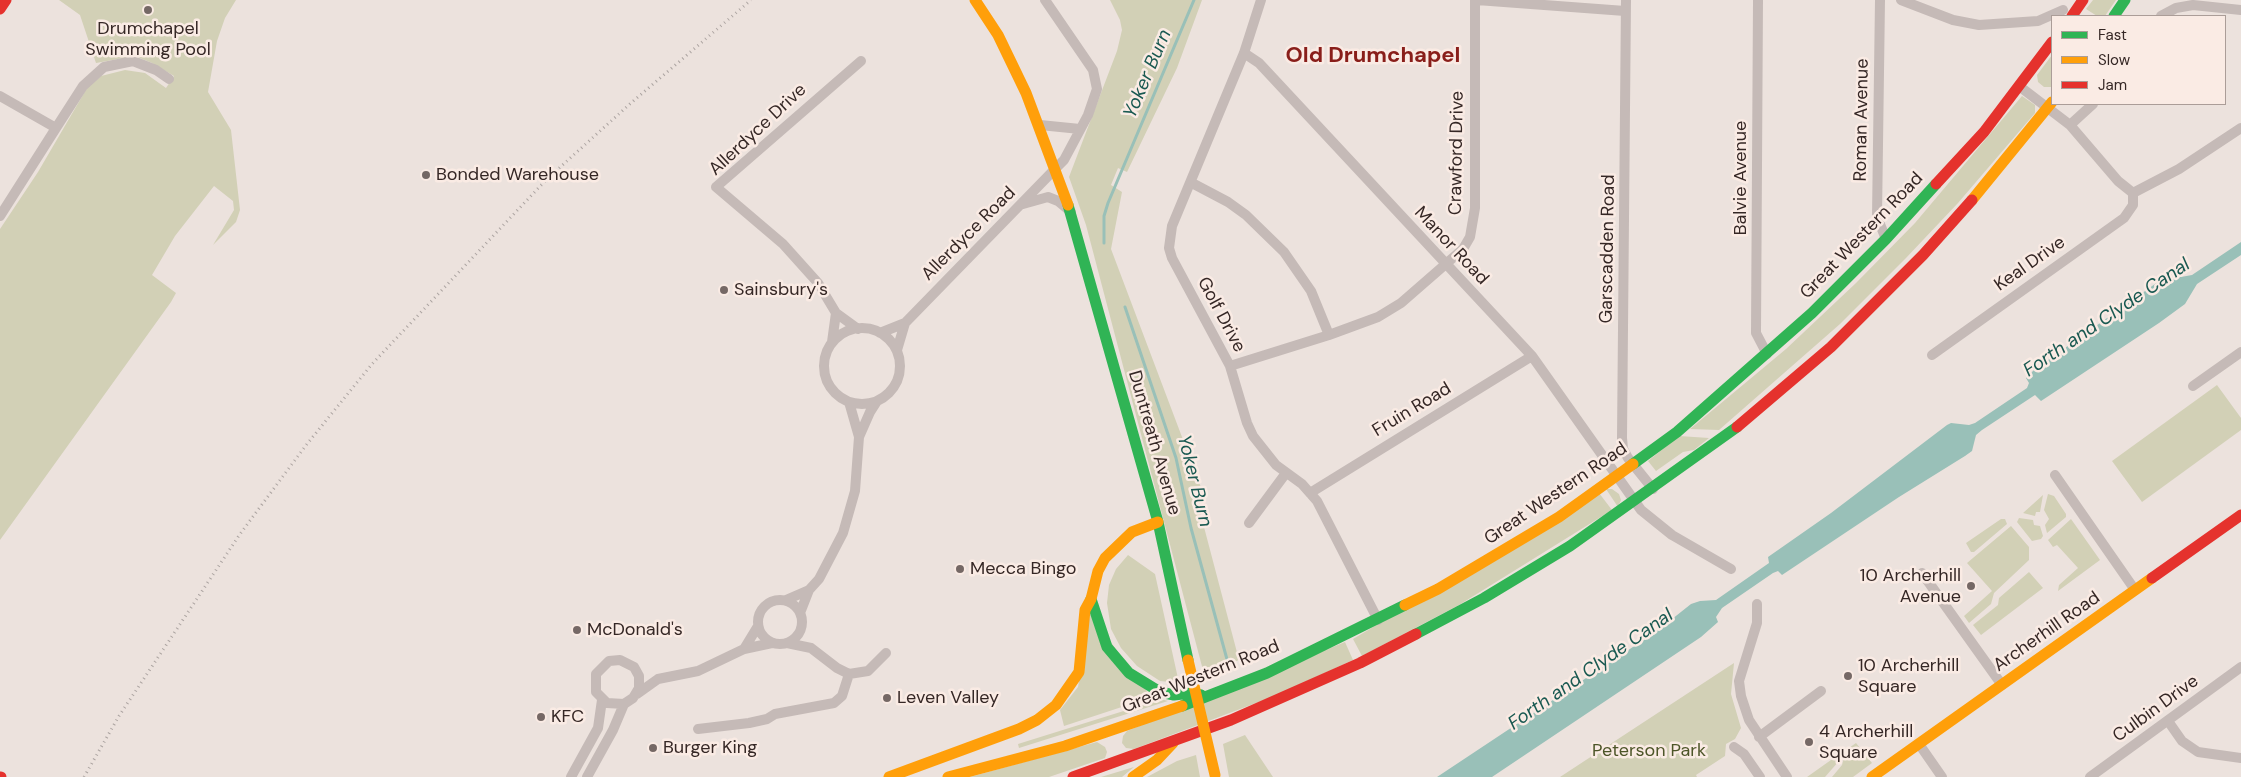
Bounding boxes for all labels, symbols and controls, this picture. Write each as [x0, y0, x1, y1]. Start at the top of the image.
marker: Drumchapel Swimming Pool [142, 4, 154, 16]
legend [2051, 15, 2226, 105]
place label: Drumchapel Swimming Pool [85, 18, 211, 60]
text: Fast [2098, 25, 2127, 45]
water label: Yoker Burn [1119, 26, 1177, 122]
district label: Old Drumchapel [1286, 43, 1460, 69]
text: Slow [2098, 50, 2130, 70]
street label: Roman Avenue [1850, 58, 1874, 182]
text: Jam [2098, 75, 2127, 95]
street label: Allerdyce Drive [705, 80, 811, 180]
street label: Crawford Drive [1445, 91, 1469, 215]
street label: Balvie Avenue [1730, 121, 1752, 235]
place label: Bonded Warehouse [436, 164, 599, 186]
street label: Great Western Road [1796, 168, 1928, 304]
marker: Bonded Warehouse [420, 169, 432, 181]
street label: Garscadden Road [1596, 174, 1620, 324]
street label: Allerdyce Road [917, 182, 1021, 286]
street label: Manor Road [1409, 202, 1493, 290]
street label: Keal Drive [1990, 232, 2070, 296]
water label: Forth and Clyde Canal [2019, 254, 2195, 382]
street label: Golf Drive [1192, 274, 1250, 356]
place label: Sainsbury's [734, 279, 828, 301]
marker: Sainsbury's [718, 284, 730, 296]
street label: Duntreath Avenue [1123, 368, 1185, 518]
street label: Fruin Road [1369, 378, 1455, 442]
water label: Yoker Burn [1172, 433, 1216, 529]
street label: Great Western Road [1480, 438, 1632, 550]
place label: Mecca Bingo [970, 558, 1076, 580]
marker: Mecca Bingo [954, 563, 966, 575]
place label: 10 Archerhill Avenue [1860, 565, 1961, 608]
marker: 10 Archerhill Avenue [1965, 580, 1977, 592]
street label: Archerhill Road [1990, 587, 2104, 677]
water label: Forth and Clyde Canal [1504, 604, 1678, 736]
place label: McDonald's [587, 619, 683, 641]
marker: McDonald's [571, 624, 583, 636]
street label: Great Western Road [1119, 636, 1283, 718]
place label: 10 Archerhill Square [1858, 655, 1959, 698]
marker: 10 Archerhill Square [1842, 670, 1854, 682]
street label: Culbin Drive [2109, 671, 2203, 747]
place label: Leven Valley [897, 687, 999, 709]
marker: Leven Valley [881, 692, 893, 704]
place label: KFC [551, 706, 584, 728]
marker: KFC [535, 711, 547, 723]
place label: 4 Archerhill Square [1819, 721, 1913, 764]
marker: 4 Archerhill Square [1803, 736, 1815, 748]
place label: Burger King [663, 737, 757, 759]
park label: Peterson Park [1592, 740, 1706, 762]
marker: Burger King [647, 742, 659, 754]

